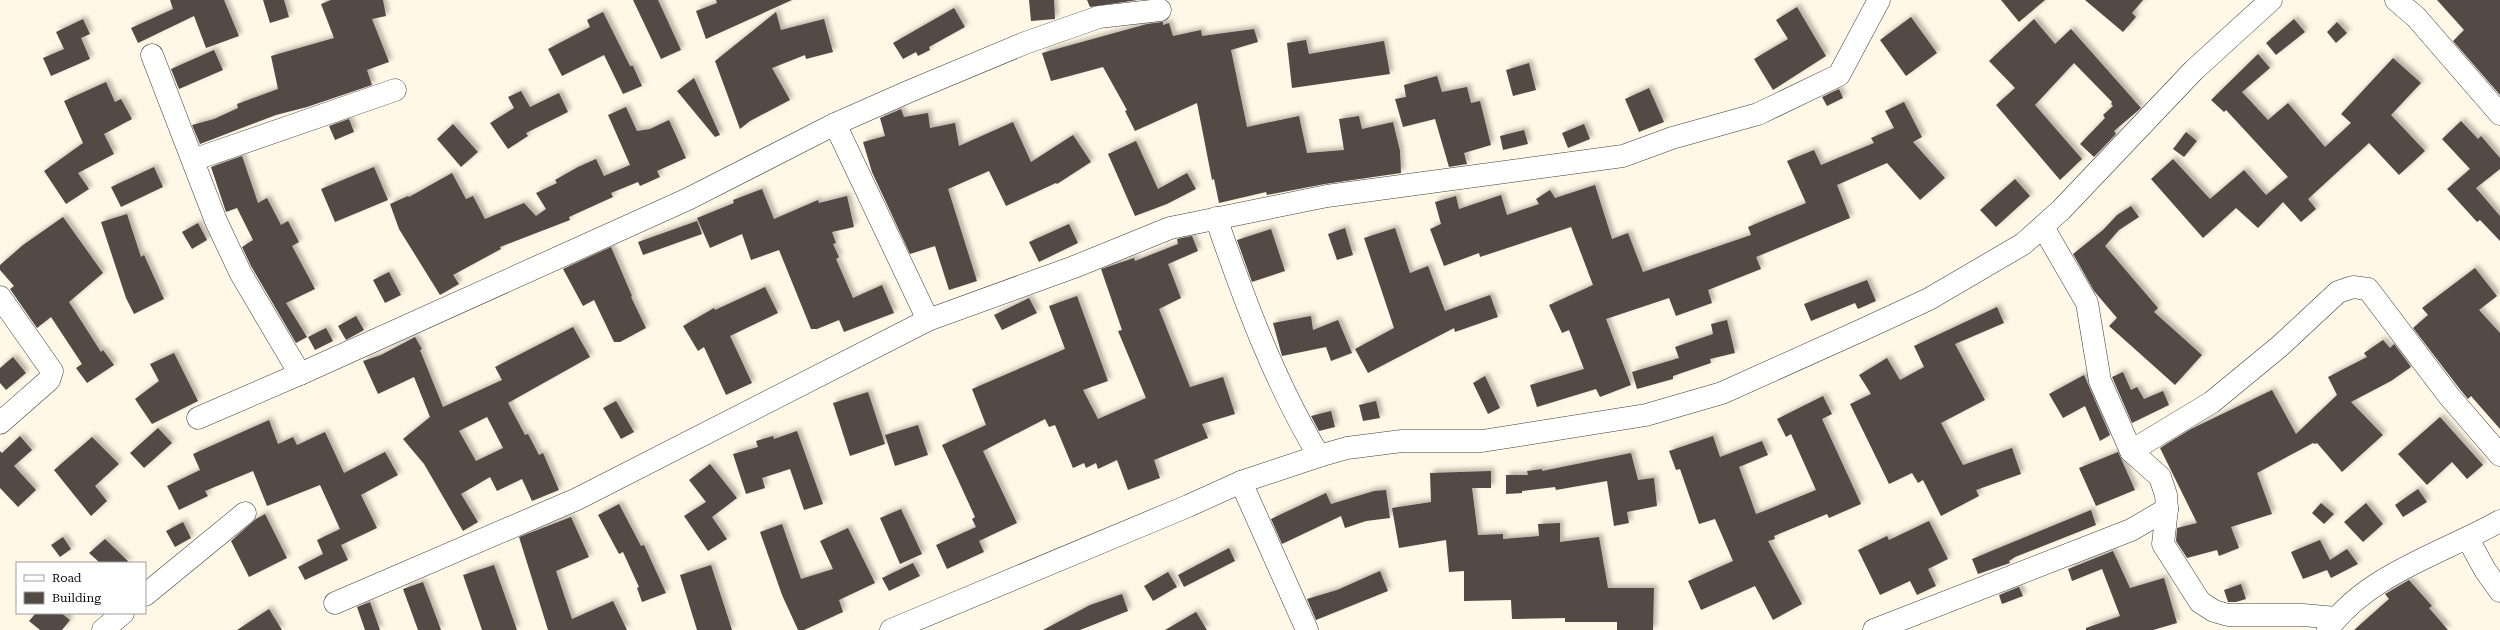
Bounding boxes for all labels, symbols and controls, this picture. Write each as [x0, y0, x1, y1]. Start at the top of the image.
legend [16, 562, 146, 614]
text: Road [52, 571, 82, 585]
text: Building [52, 591, 101, 605]

